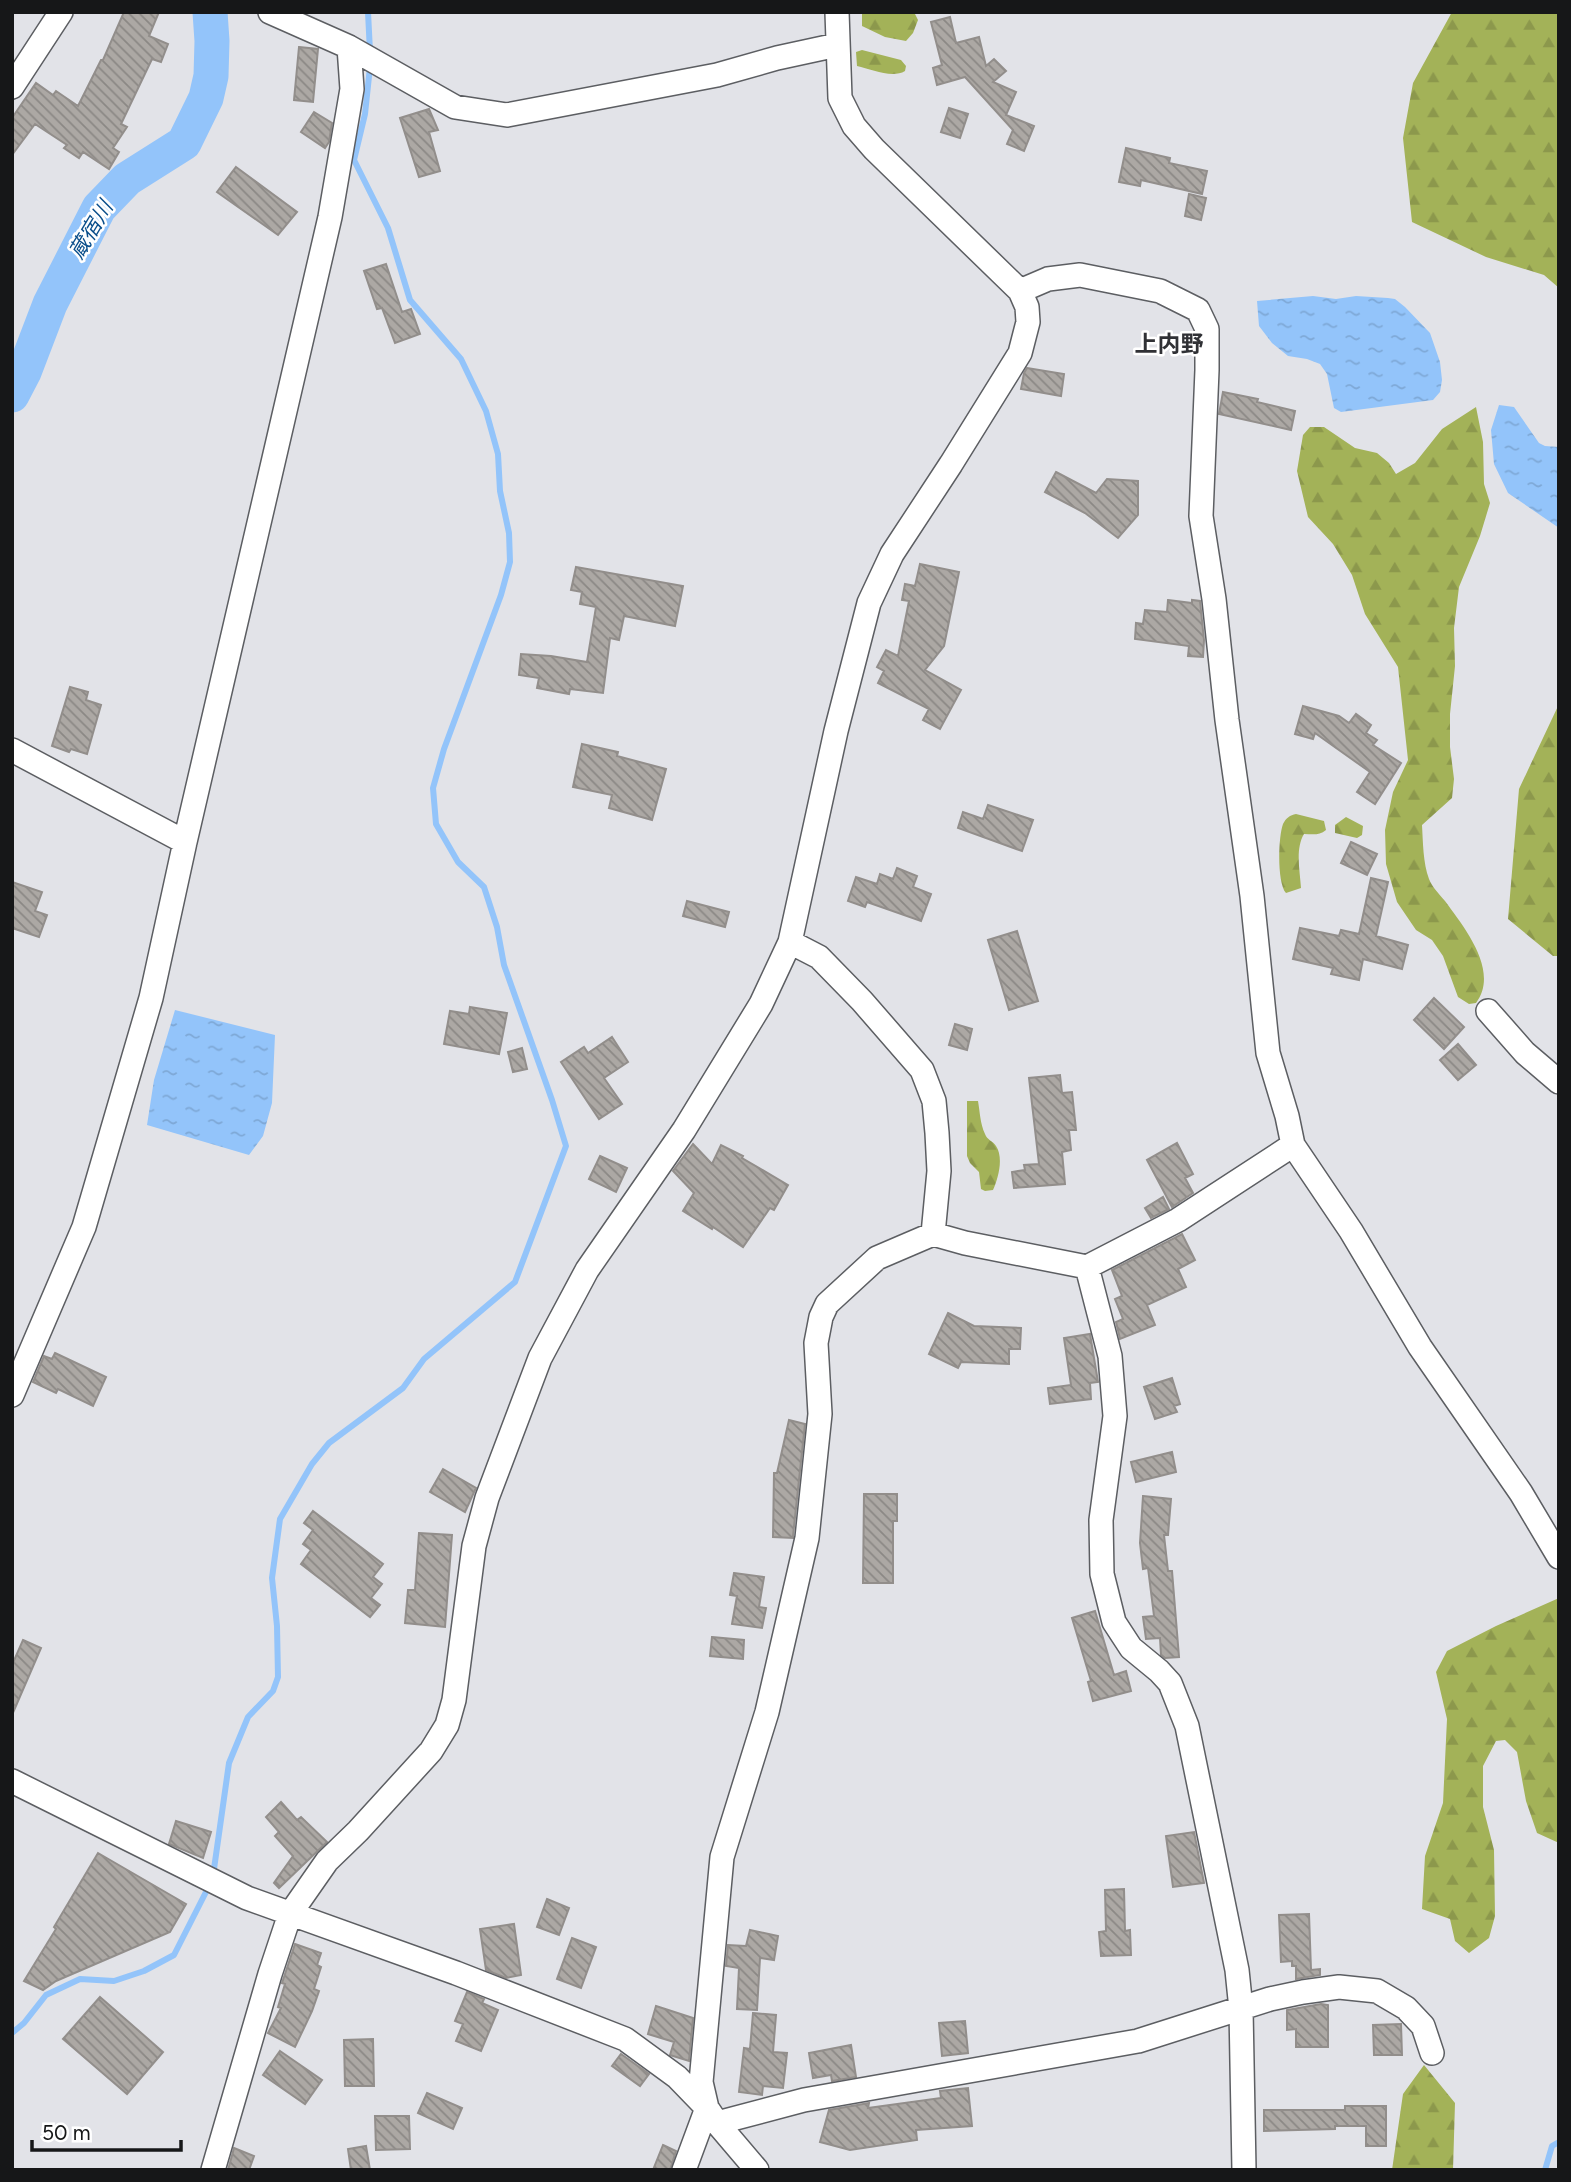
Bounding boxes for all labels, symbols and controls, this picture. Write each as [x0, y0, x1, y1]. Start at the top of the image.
water label: 蔵宿川 [64, 195, 119, 263]
district label: 上内野 [1135, 330, 1204, 358]
scale bar [32, 2108, 180, 2152]
text: 50 m [42, 2120, 91, 2145]

